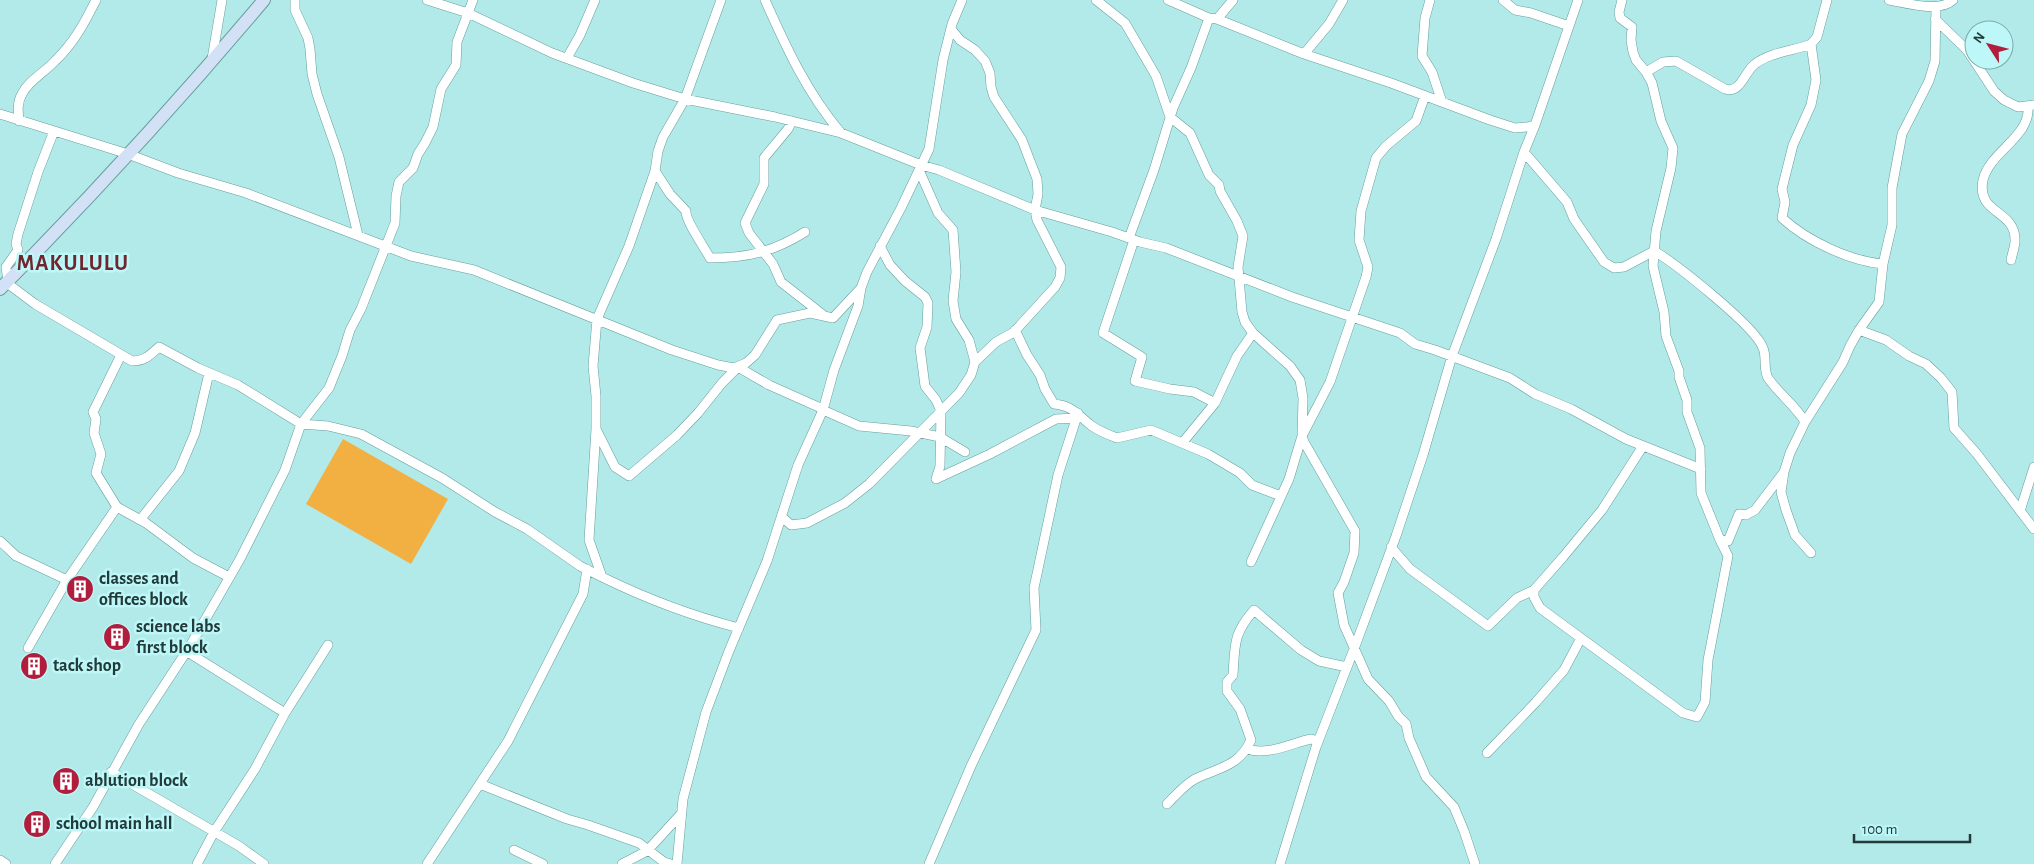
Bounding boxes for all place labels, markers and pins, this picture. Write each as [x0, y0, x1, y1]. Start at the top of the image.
place label: classes and offices block [99, 570, 188, 609]
building icon: classes and offices block [65, 574, 95, 604]
place label: science labs first block [136, 618, 221, 657]
building icon: science labs first block [102, 622, 132, 652]
building icon: tack shop [19, 651, 49, 681]
place label: tack shop [53, 657, 121, 675]
building icon: ablution block [51, 766, 81, 796]
place label: ablution block [85, 772, 188, 790]
building icon: school main hall [22, 809, 52, 839]
place label: school main hall [56, 815, 172, 833]

